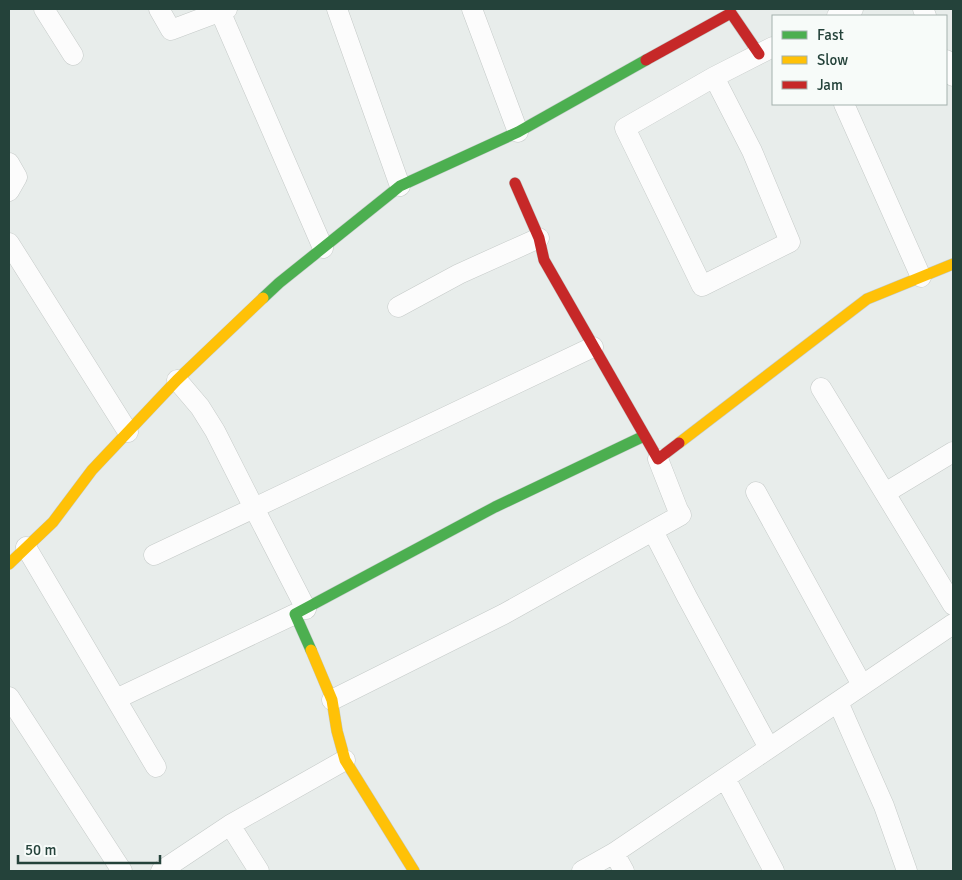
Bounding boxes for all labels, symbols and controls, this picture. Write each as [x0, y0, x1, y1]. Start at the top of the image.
legend [772, 15, 947, 105]
text: Fast [817, 26, 844, 44]
text: Slow [817, 51, 848, 69]
text: Jam [817, 76, 843, 94]
scale bar [18, 832, 160, 864]
text: 50 m [25, 841, 56, 859]

